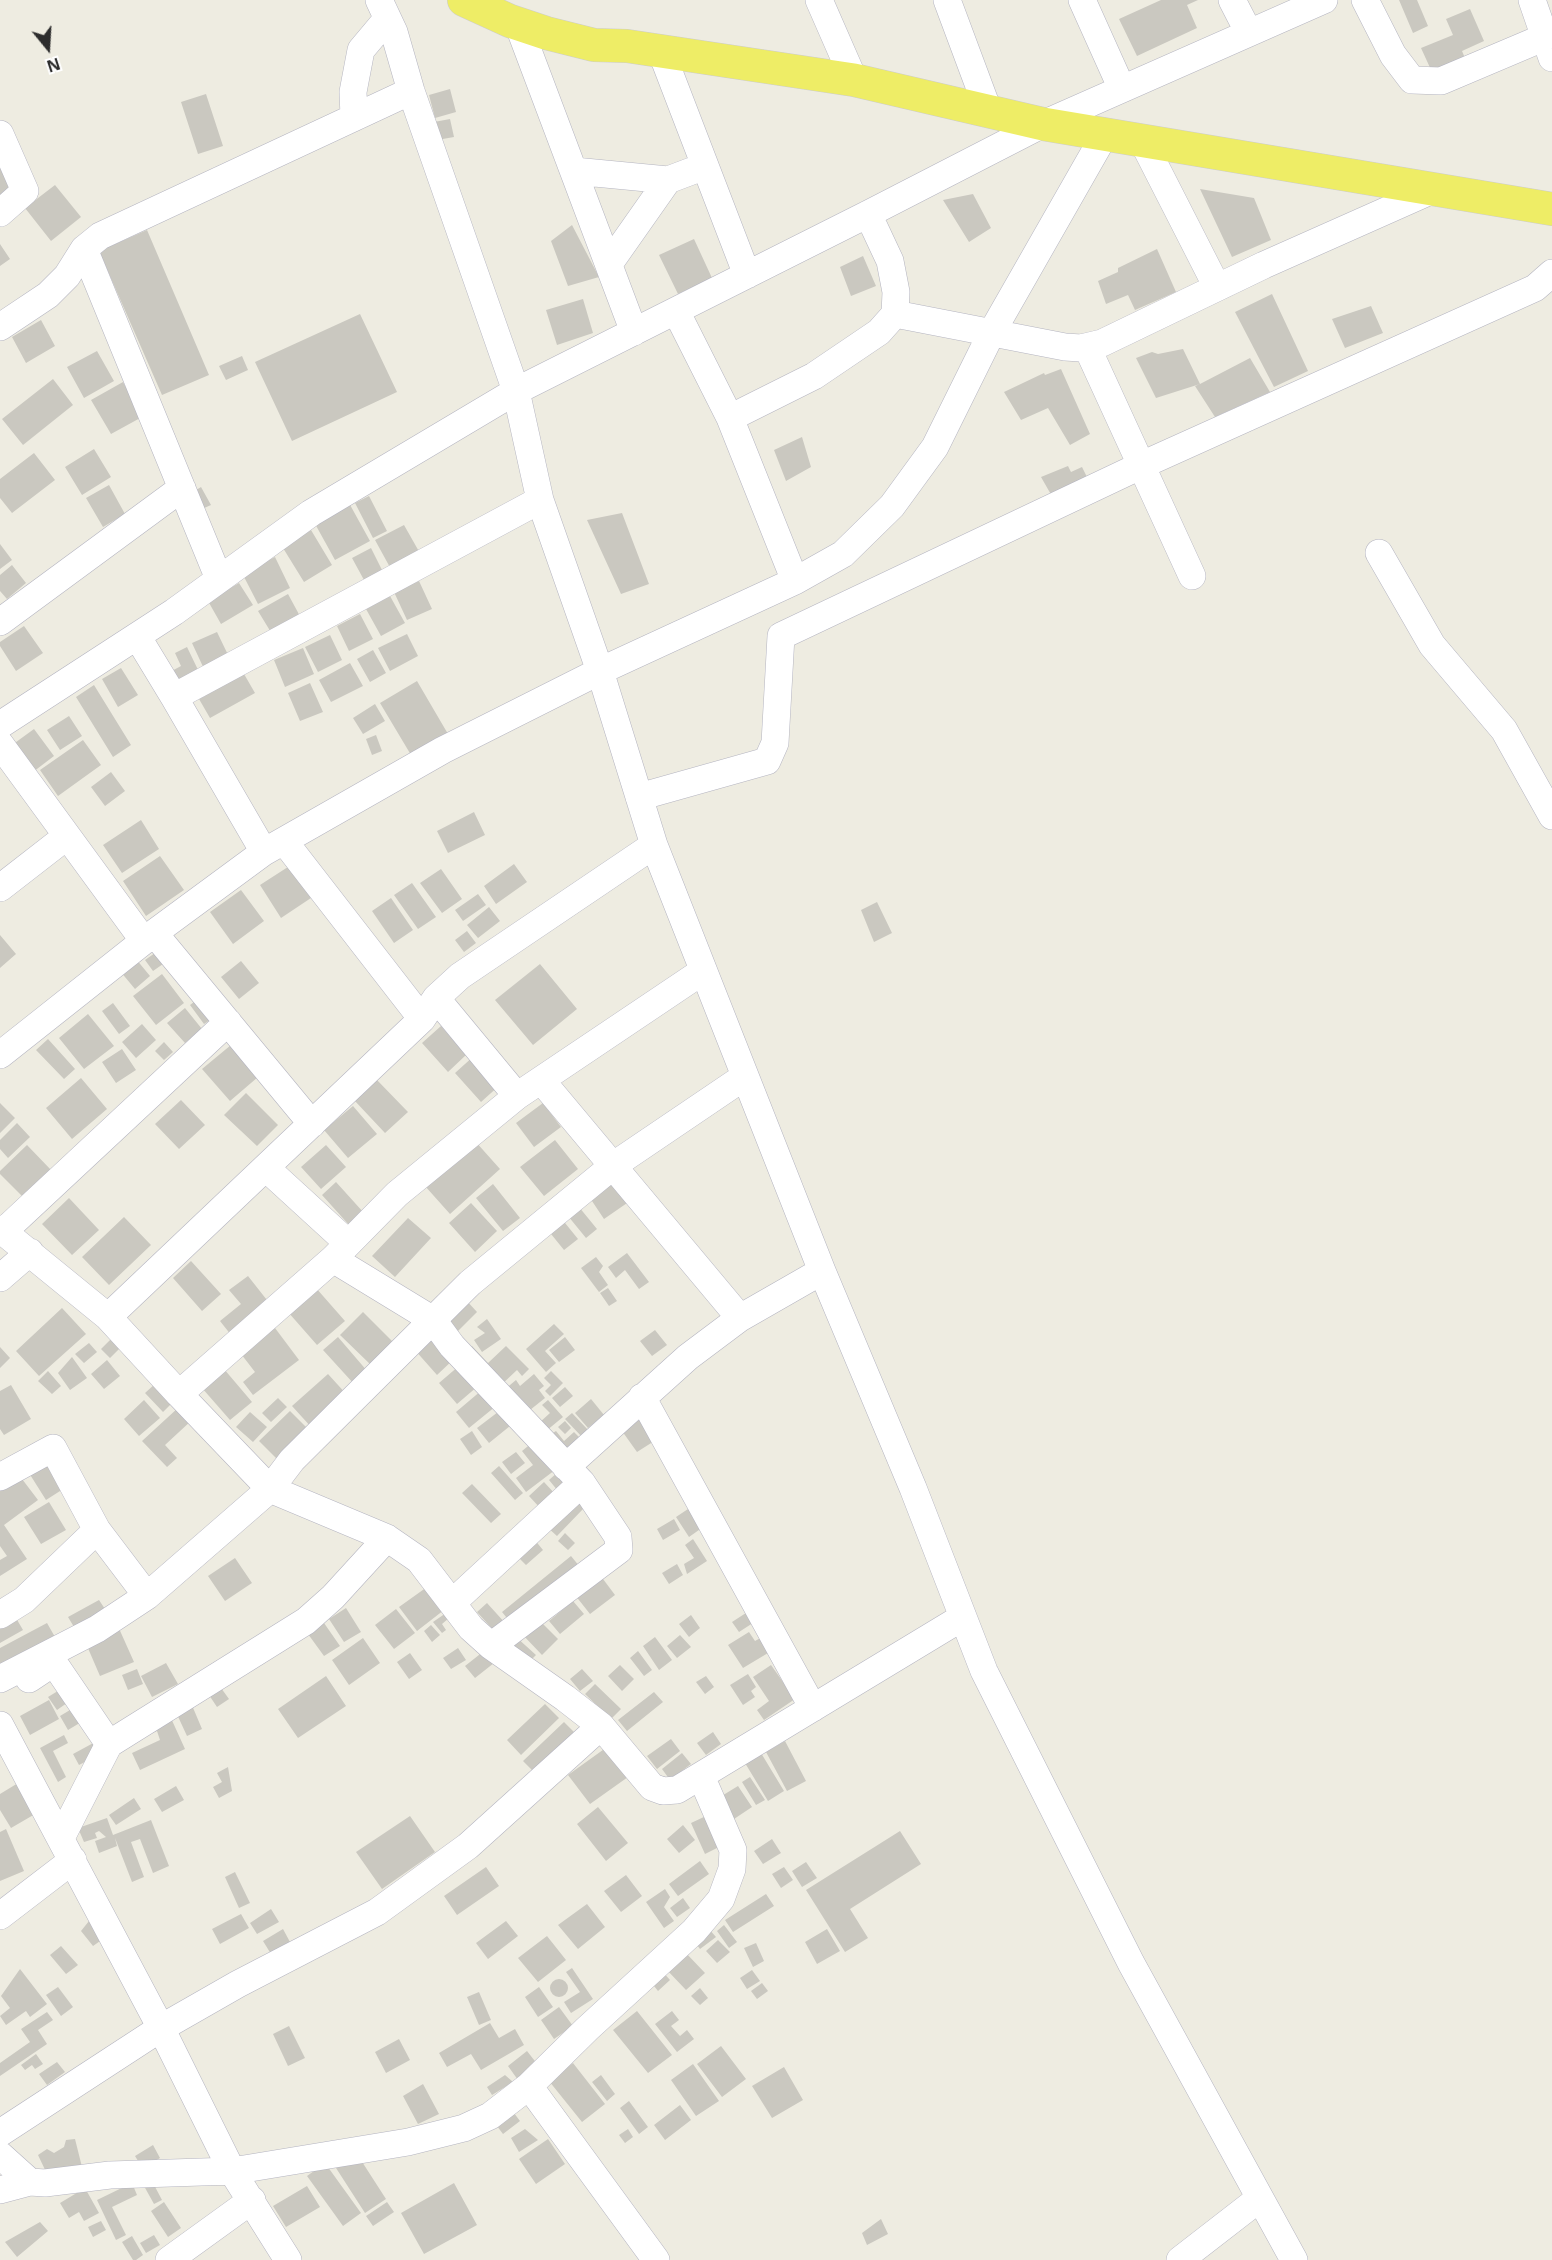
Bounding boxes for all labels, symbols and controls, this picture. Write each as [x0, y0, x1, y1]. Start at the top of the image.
north arrow [18, 18, 78, 78]
text: N [44, 53, 63, 78]

